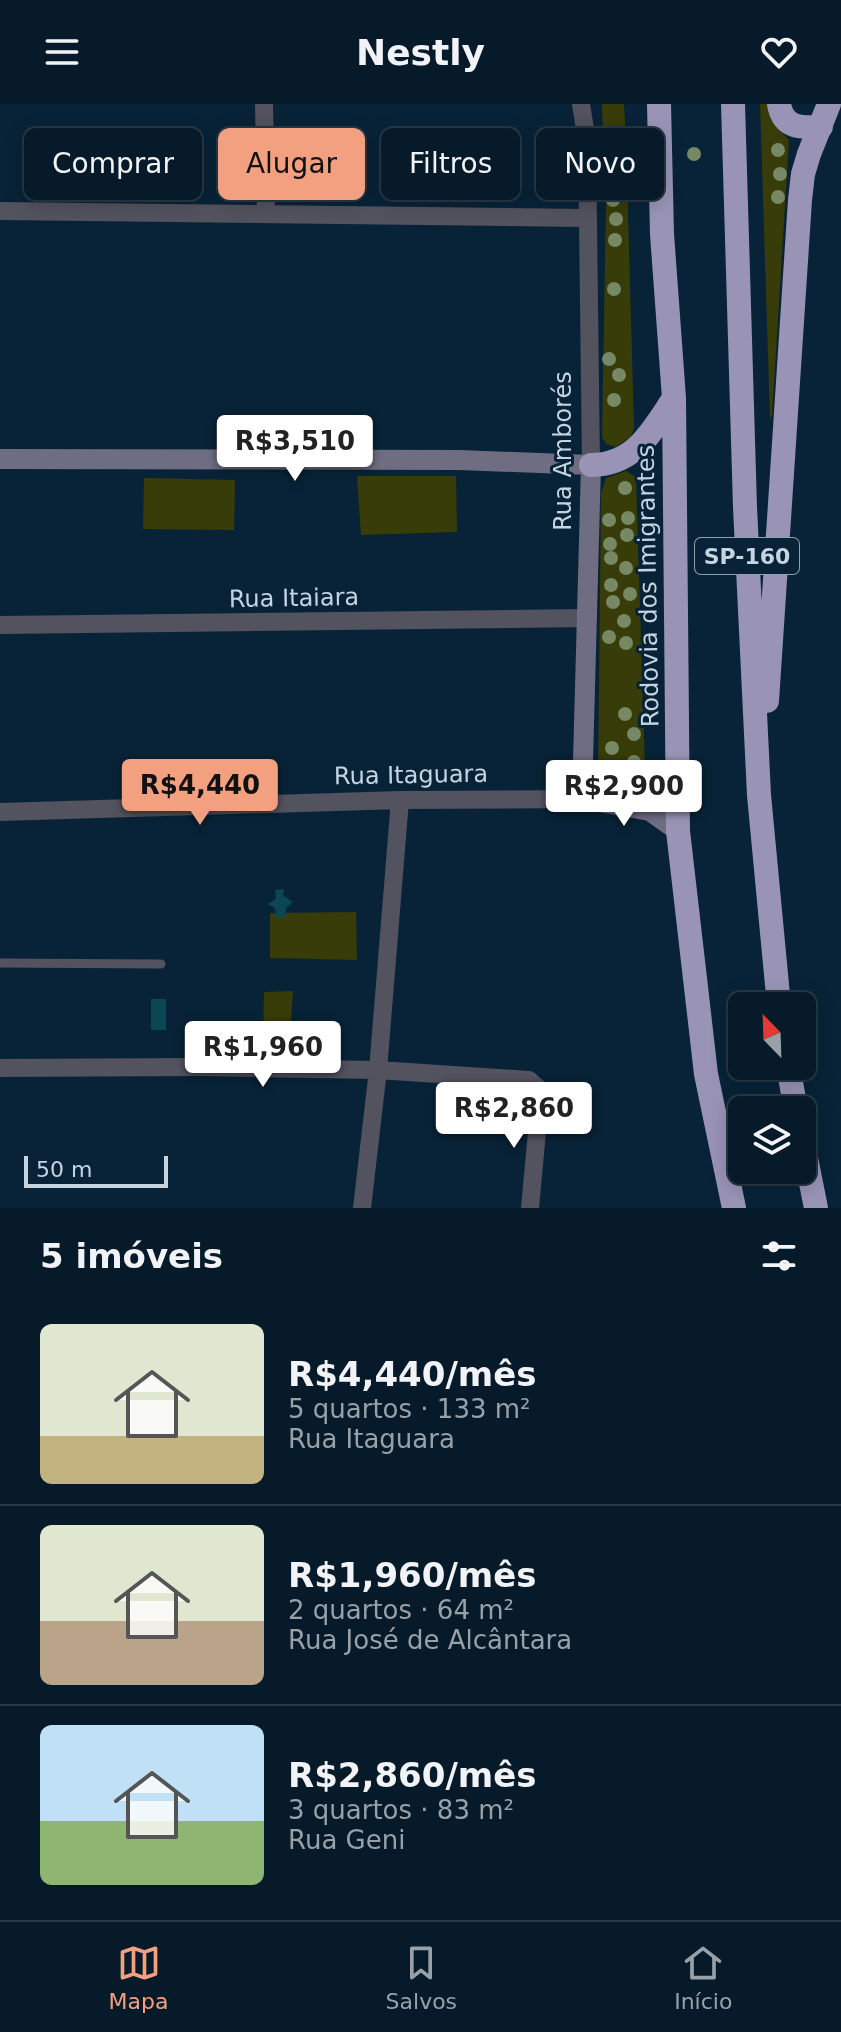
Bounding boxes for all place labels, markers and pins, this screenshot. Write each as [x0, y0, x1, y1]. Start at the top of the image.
pin: R$3,510 [221, 415, 369, 483]
pin: R$4,440 [126, 759, 274, 827]
pin: R$2,900 [550, 760, 698, 828]
pin: R$1,960 [189, 1021, 337, 1089]
pin: R$2,860 [440, 1082, 588, 1150]

